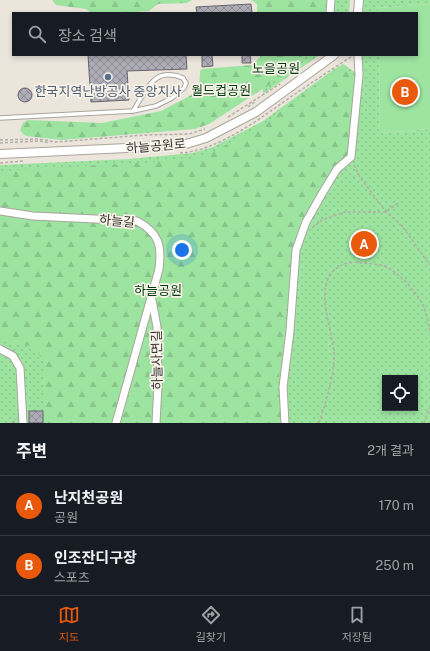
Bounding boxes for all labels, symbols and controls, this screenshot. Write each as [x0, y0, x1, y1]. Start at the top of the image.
search box [12, 12, 418, 56]
icon: search [26, 23, 48, 45]
text: 장소 검색 [58, 27, 117, 44]
park label: 노을공원 [252, 61, 300, 76]
marker: 한국지역난방공사 중앙지사 [103, 72, 113, 82]
pin: B [392, 77, 418, 107]
park label: 월드컵공원 [191, 83, 251, 98]
place label: 한국지역난방공사 중앙지사 [35, 84, 181, 99]
street label: 하늘공원로 [126, 136, 186, 156]
street label: 하늘길 [98, 212, 136, 230]
pin: A [351, 229, 377, 259]
your location [172, 240, 192, 260]
park label: 하늘공원 [134, 283, 182, 298]
street label: 하늘사면길 [149, 330, 165, 390]
map controls [382, 375, 418, 411]
button: locate [382, 375, 418, 411]
text: 주변 [16, 441, 47, 461]
text: 2개 결과 [367, 443, 414, 458]
text: 난지천공원 [54, 489, 123, 506]
text: A [24, 498, 34, 513]
text: 170 m [379, 498, 414, 513]
text: 공원 [54, 510, 78, 525]
text: 인조잔디구장 [54, 549, 137, 566]
text: B [25, 558, 33, 573]
text: 250 m [376, 558, 414, 573]
text: 스포츠 [54, 570, 90, 585]
tab: 지도 [58, 604, 80, 644]
tab: 길찾기 [196, 604, 226, 644]
tab: 저장됨 [342, 604, 372, 644]

